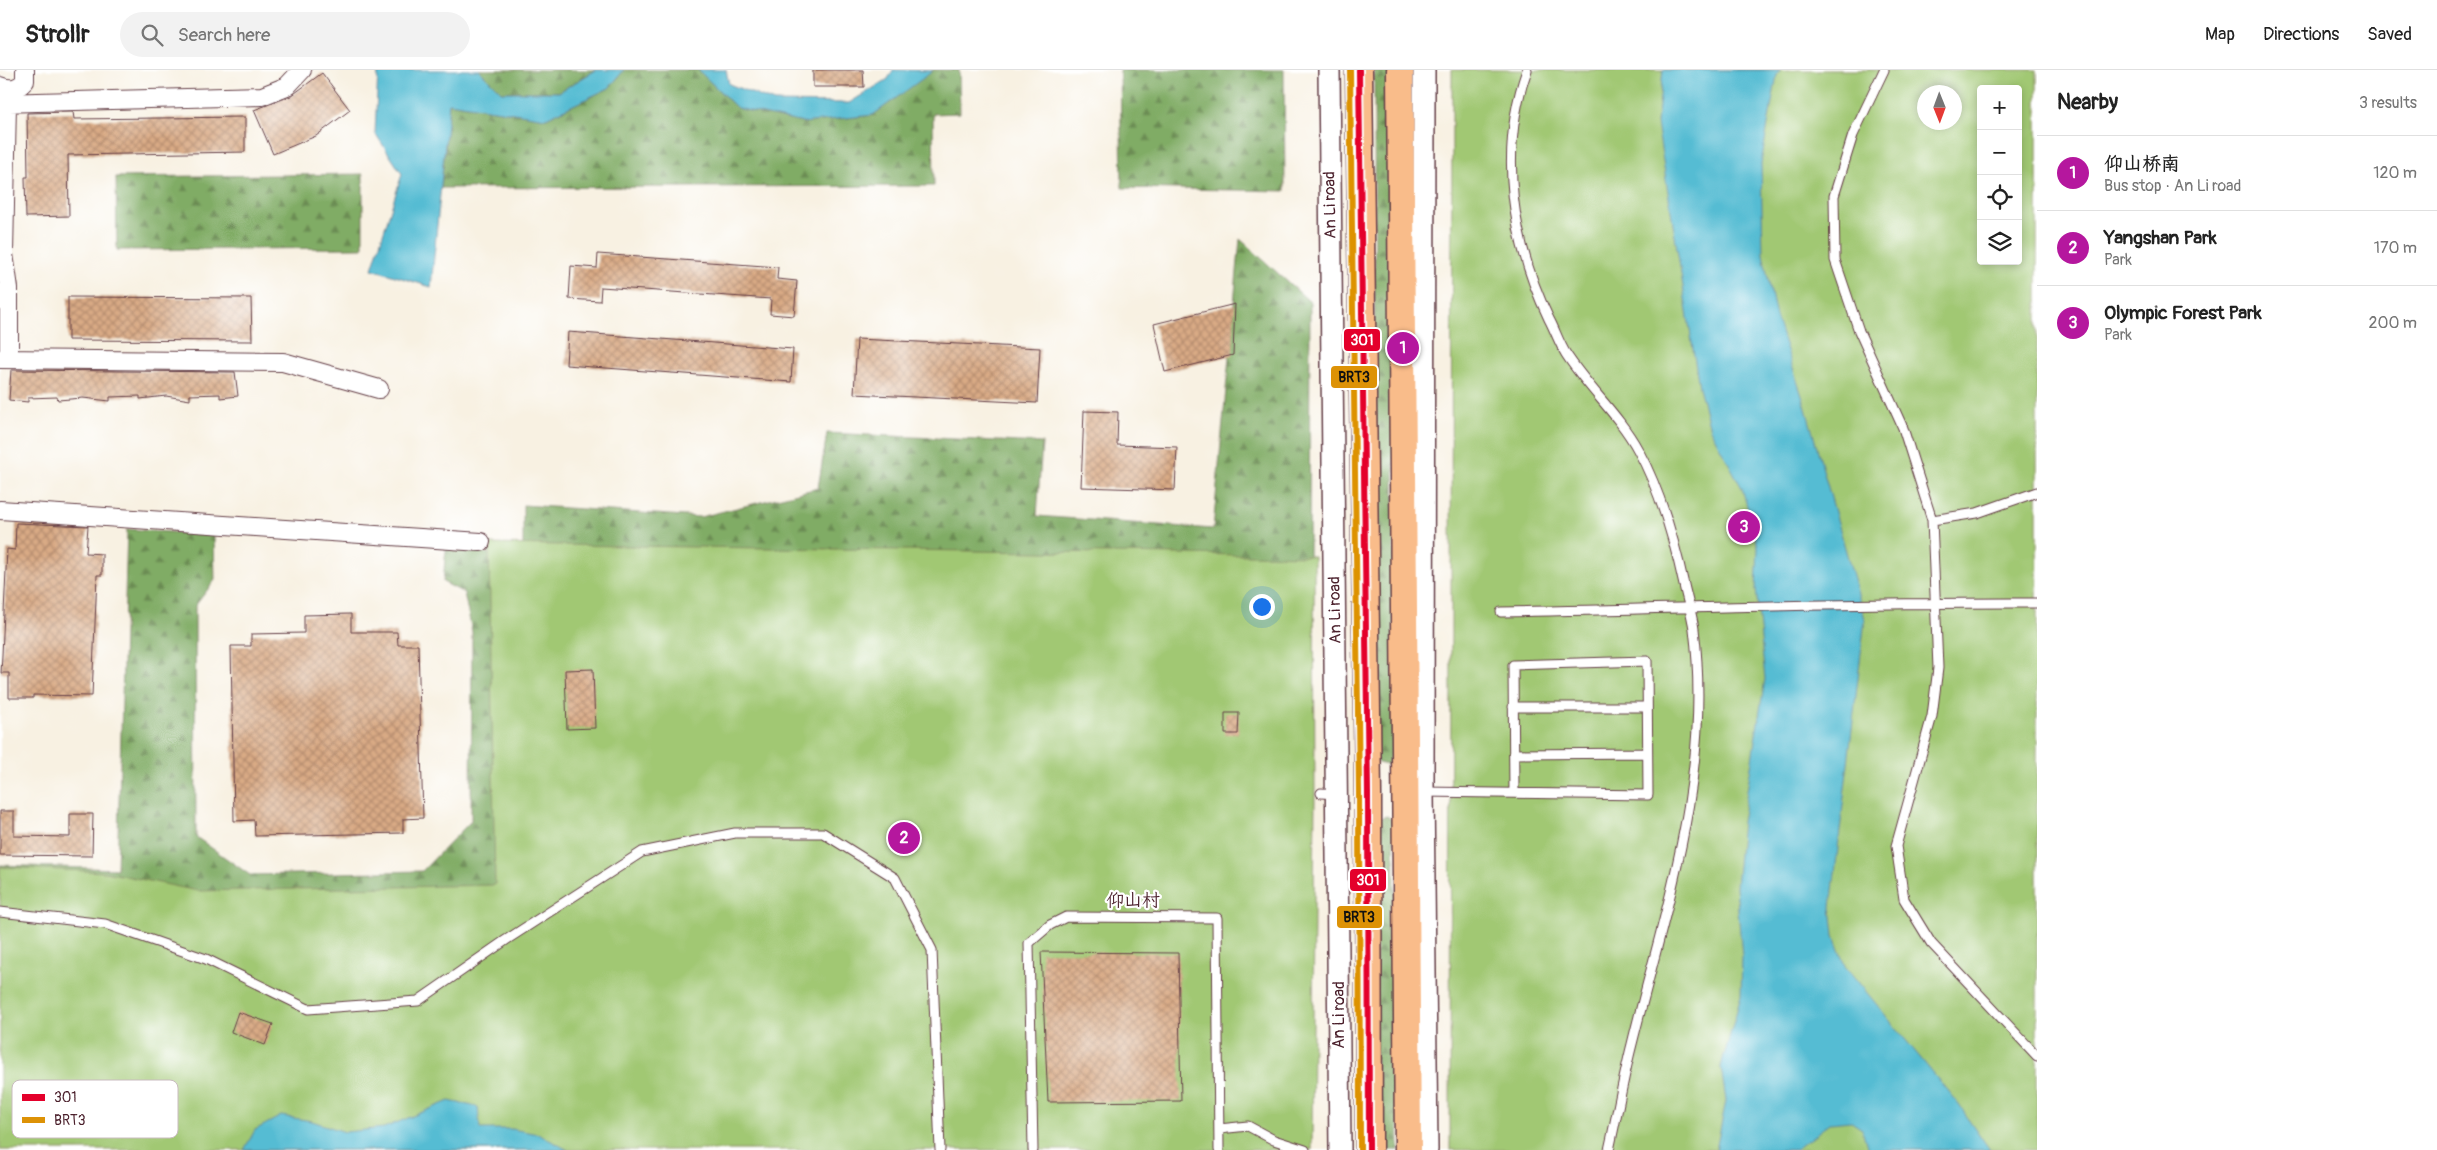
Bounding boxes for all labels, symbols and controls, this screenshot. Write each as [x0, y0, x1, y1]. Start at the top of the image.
search box [120, 12, 470, 57]
text: Strollr [25, 20, 90, 49]
icon: search [138, 21, 166, 49]
text: Search here [178, 23, 270, 47]
text: Map [2205, 23, 2235, 46]
text: Directions [2263, 23, 2339, 46]
text: Saved [2367, 23, 2412, 46]
north arrow [1917, 85, 1962, 130]
map controls [1977, 85, 2022, 265]
button: + [1977, 85, 2022, 130]
text: Nearby [2057, 89, 2118, 116]
text: 3 results [2359, 93, 2417, 113]
button: − [1977, 130, 2022, 175]
text: 仰山桥南 [2104, 152, 2180, 176]
text: 1 [2070, 163, 2076, 183]
text: 120 m [2373, 163, 2417, 183]
street label: An Li road [1319, 171, 1341, 239]
button: locate [1977, 175, 2022, 220]
text: Bus stop · An Li road [2104, 176, 2241, 196]
button: layers [1977, 220, 2022, 265]
text: Yangshan Park [2104, 226, 2217, 250]
text: 2 [2069, 238, 2077, 258]
text: 170 m [2374, 238, 2417, 258]
text: Park [2104, 250, 2132, 270]
text: Olympic Forest Park [2104, 301, 2262, 325]
text: 3 [2069, 313, 2077, 333]
text: 200 m [2369, 313, 2417, 333]
text: Park [2104, 325, 2132, 345]
line badge: 301 [1343, 328, 1381, 352]
pin: 1 [1387, 329, 1419, 367]
text: 301 [1351, 332, 1373, 349]
line badge: BRT3 [1330, 365, 1378, 389]
text: BRT3 [1338, 369, 1370, 386]
pin: 3 [1728, 508, 1760, 546]
street label: An Li road [1324, 576, 1346, 644]
your location [1249, 594, 1275, 620]
pin: 2 [888, 819, 920, 857]
line badge: 301 [1349, 868, 1387, 892]
text: 301 [1357, 872, 1379, 889]
district label: 仰山村 [1106, 889, 1160, 912]
line badge: BRT3 [1336, 905, 1383, 929]
text: BRT3 [1343, 909, 1375, 926]
street label: An Li road [1329, 981, 1349, 1049]
legend [12, 1080, 178, 1138]
text: 301 [54, 1089, 77, 1106]
text: BRT3 [54, 1112, 86, 1129]

